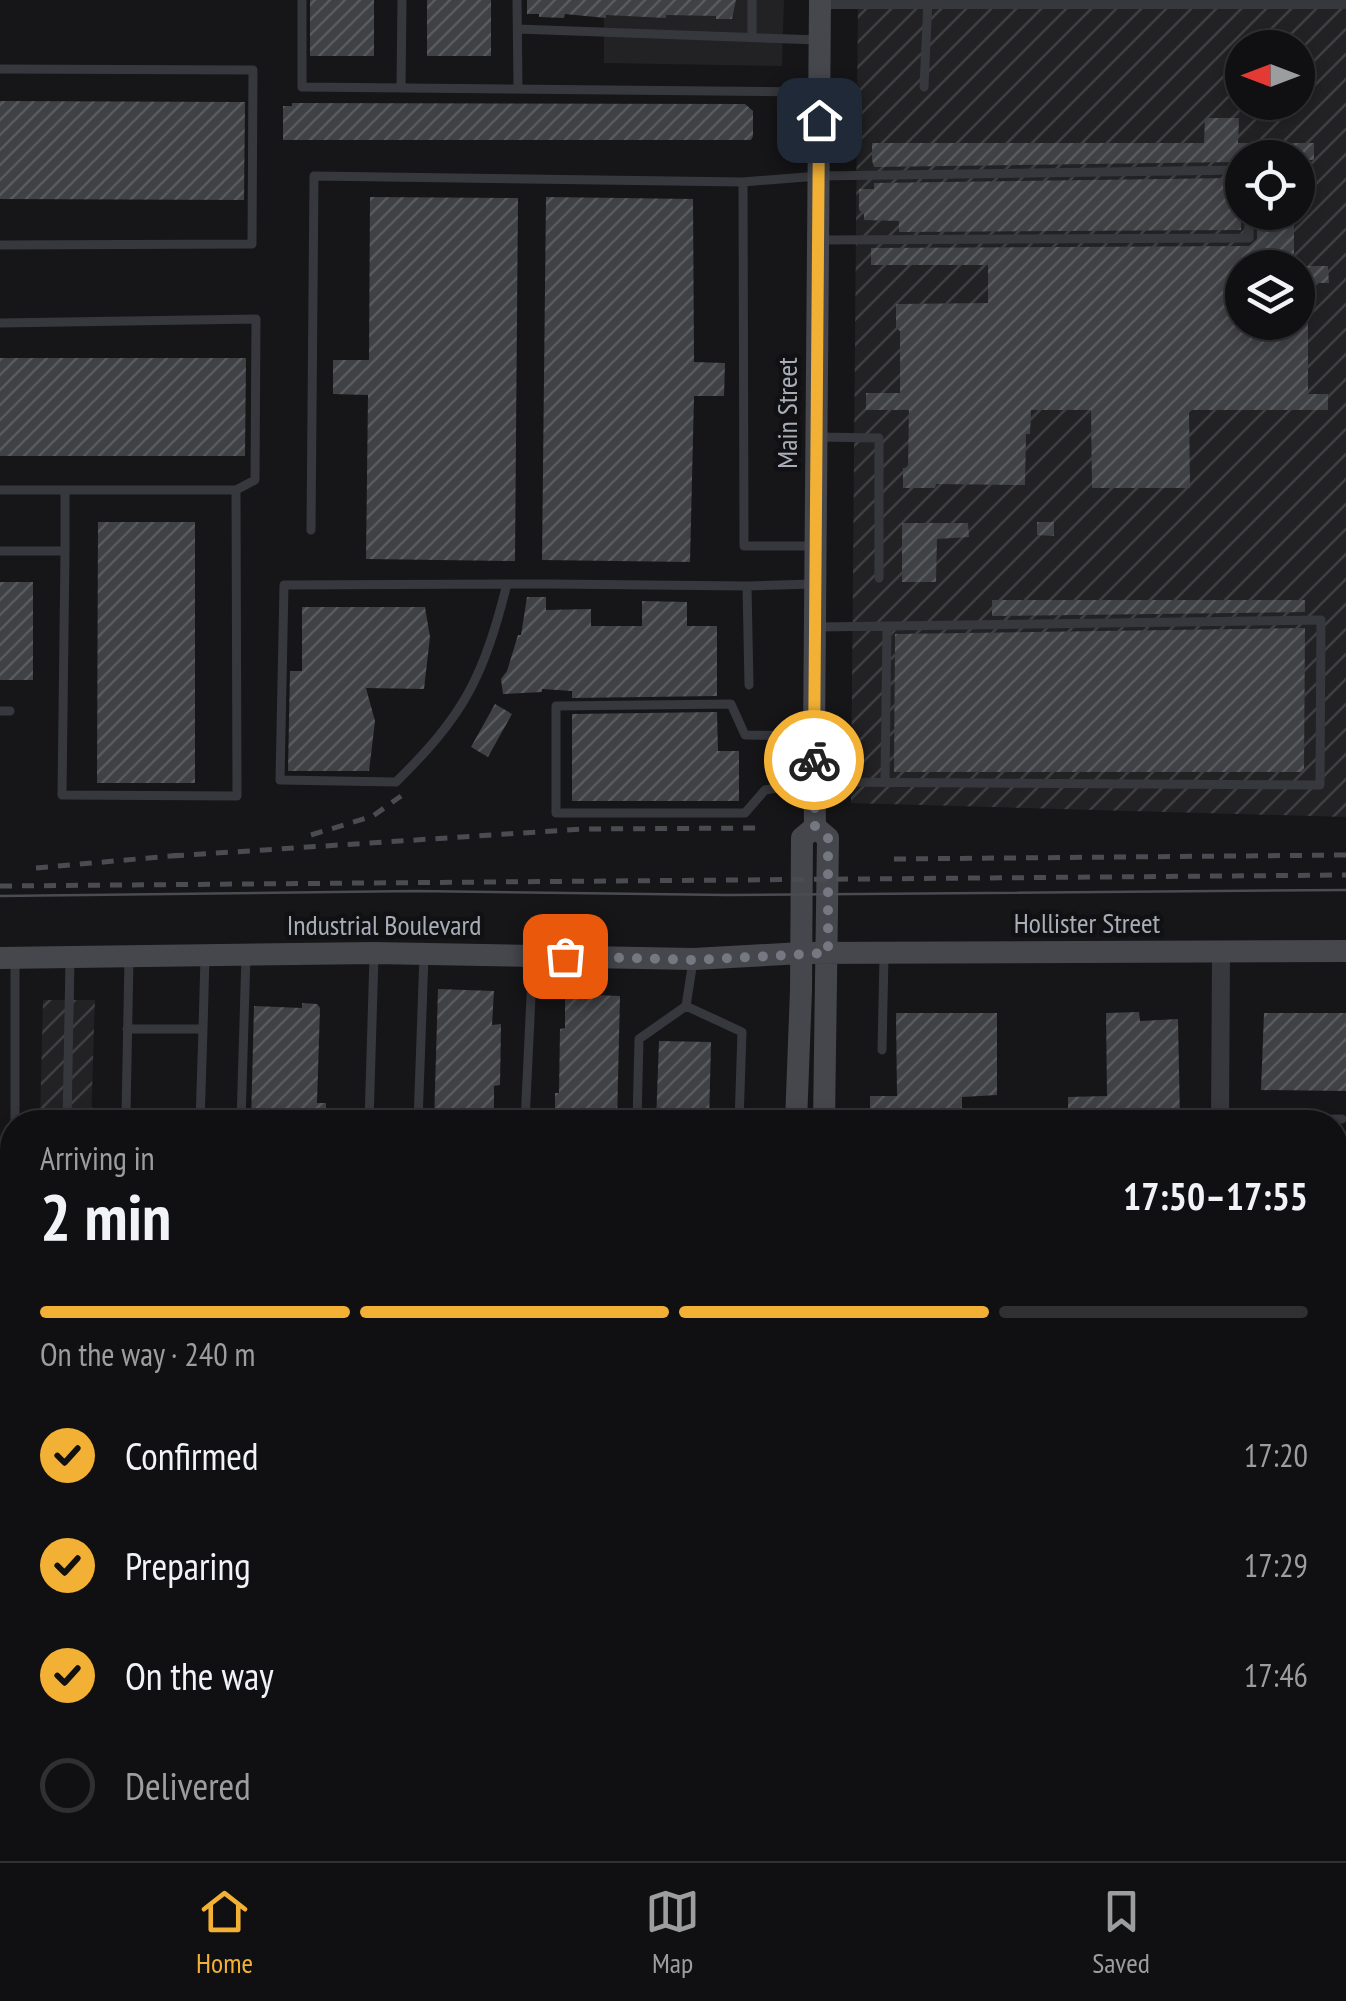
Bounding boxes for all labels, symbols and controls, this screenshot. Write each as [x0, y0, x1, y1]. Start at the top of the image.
north arrow [1225, 30, 1315, 120]
map controls [1225, 30, 1315, 340]
pin [777, 78, 862, 163]
icon: home [792, 93, 847, 148]
button: locate [1225, 140, 1315, 230]
button: layers [1225, 250, 1315, 340]
street label: Main Street [768, 357, 805, 469]
courier [764, 710, 864, 810]
icon: bike [787, 733, 842, 788]
street label: Hollister Street [1014, 904, 1160, 941]
street label: Industrial Boulevard [287, 906, 481, 943]
pin [523, 914, 608, 999]
icon: bag [538, 929, 593, 984]
text: Arriving in [40, 1137, 155, 1179]
text: 17:50–17:55 [1123, 1171, 1308, 1220]
text: 2 min [40, 1174, 171, 1258]
text: On the way · 240 m [40, 1333, 255, 1375]
icon: check [40, 1428, 95, 1483]
text: Confirmed [125, 1431, 258, 1480]
text: 17:20 [1244, 1434, 1308, 1476]
icon: check [40, 1538, 95, 1593]
text: Preparing [125, 1541, 251, 1590]
text: 17:29 [1244, 1544, 1308, 1586]
icon: check [40, 1648, 95, 1703]
text: On the way [125, 1651, 273, 1700]
text: 17:46 [1244, 1654, 1308, 1696]
text: Delivered [125, 1761, 251, 1810]
tab: Home [196, 1884, 253, 1981]
tab: Map [645, 1884, 700, 1981]
tab: Saved [1092, 1884, 1150, 1981]

